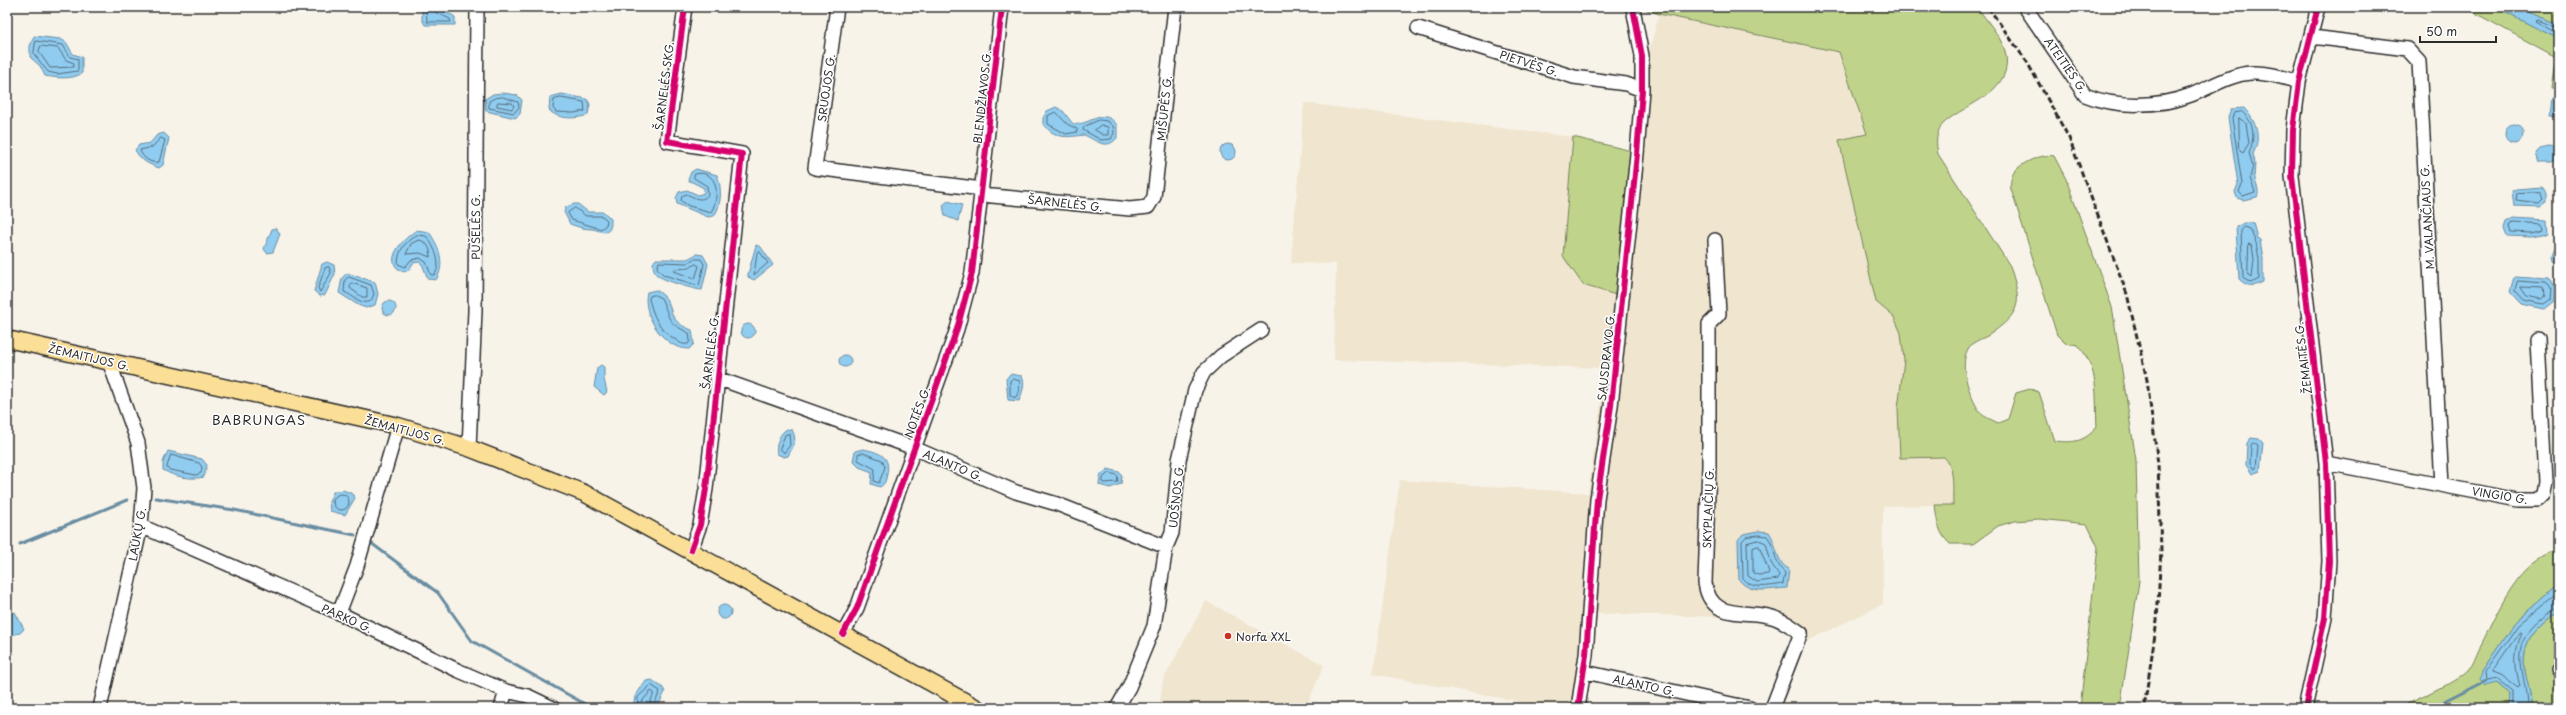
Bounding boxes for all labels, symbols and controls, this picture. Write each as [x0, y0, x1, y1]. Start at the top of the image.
scale bar [2420, 18, 2496, 44]
text: 50 m [2426, 22, 2457, 40]
street label: ATEITIES G. [2040, 34, 2092, 96]
street label: ŠARNELĖS SKG. [650, 40, 678, 131]
street label: PIETVĖS G. [1498, 46, 1561, 80]
street label: BLENDŽIAVOS G. [969, 49, 995, 144]
street label: SRUOJOS G. [813, 53, 839, 123]
street label: MIŠUPĖS G. [1152, 74, 1176, 142]
street label: M. VALANČIAUS G. [2416, 164, 2438, 270]
street label: ŠARNELĖS G. [1027, 191, 1104, 215]
street label: PUŠELĖS G. [467, 194, 484, 260]
street label: SAUSDRAVO G. [1593, 312, 1619, 402]
street label: ŠARNELĖS G. [697, 313, 723, 391]
street label: ŽEMAITĖS G. [2290, 321, 2316, 395]
street label: ŽEMAITIJOS G. [47, 339, 132, 375]
street label: NOTĖS G. [900, 384, 934, 440]
district label: BABRUNGAS [212, 410, 306, 429]
street label: ŽEMAITIJOS G. [363, 411, 447, 449]
street label: ALANTO G. [920, 445, 986, 485]
street label: UOŠNOS G. [1164, 463, 1188, 529]
street label: SKYPLAIČIŲ G. [1698, 467, 1718, 549]
street label: VINGIO G. [2471, 482, 2529, 508]
street label: LAUKŲ G. [124, 506, 150, 562]
street label: PARKO G. [319, 599, 375, 637]
place label: Norfa XXL [1236, 628, 1292, 645]
marker: Norfa XXL [1223, 631, 1233, 641]
street label: ALANTO G. [1611, 670, 1677, 700]

